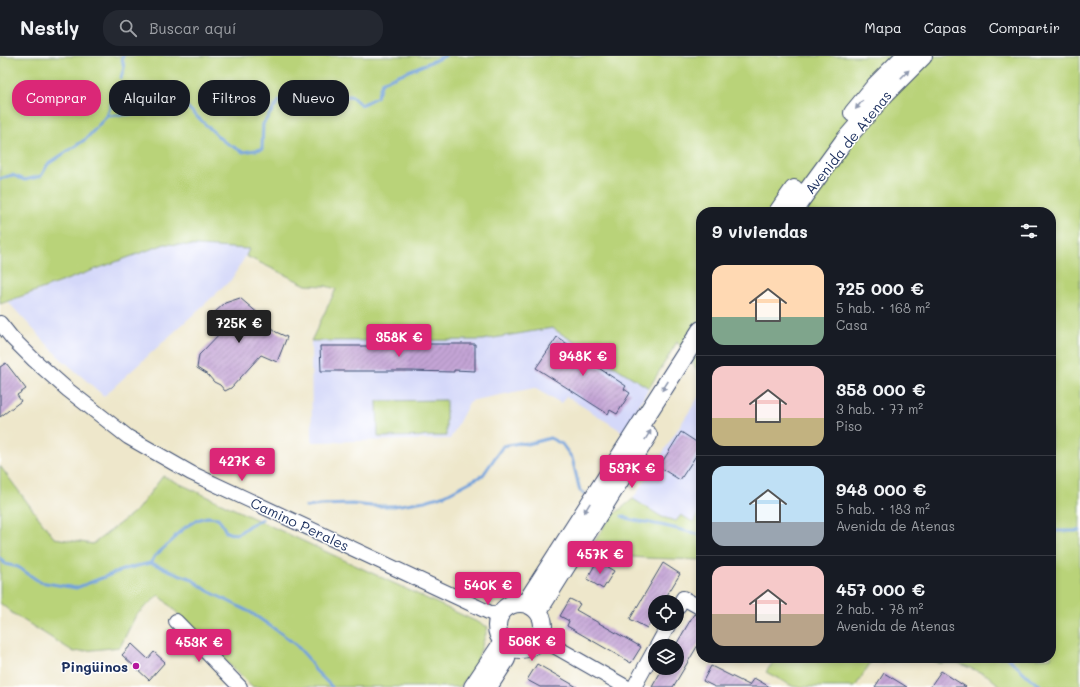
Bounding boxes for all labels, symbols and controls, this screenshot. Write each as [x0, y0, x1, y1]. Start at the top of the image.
search box [103, 10, 383, 46]
text: Nestly [20, 15, 79, 40]
icon: search [117, 17, 139, 39]
text: Buscar aquí [149, 18, 236, 38]
text: Mapa [865, 18, 902, 37]
text: Capas [924, 18, 967, 37]
text: Compartir [989, 18, 1060, 37]
one-way arrow [900, 69, 910, 79]
chip: Comprar [12, 80, 101, 116]
chip: Alquilar [109, 80, 190, 116]
chip: Filtros [198, 80, 270, 116]
chip: Nuevo [278, 80, 349, 116]
street label: Avenida de Atenas [800, 86, 896, 198]
one-way arrow [855, 100, 864, 111]
text: 9 viviendas [712, 220, 808, 242]
icon: filters [1018, 220, 1040, 242]
text: 725 000 € [836, 277, 924, 299]
icon: home [744, 281, 792, 329]
text: 5 hab. · 168 m² [836, 299, 930, 316]
pin: 725K € [206, 310, 272, 344]
text: 725K € [216, 314, 262, 331]
text: Casa [836, 316, 868, 333]
pin: 358K € [366, 324, 432, 358]
text: 358K € [375, 328, 423, 345]
pin: 948K € [550, 343, 616, 377]
text: 948K € [559, 347, 607, 364]
text: 358 000 € [836, 378, 926, 400]
one-way arrow [661, 381, 669, 392]
icon: home [744, 382, 792, 430]
text: 3 hab. · 77 m² [836, 400, 923, 417]
text: Piso [836, 417, 862, 434]
one-way arrow [645, 430, 652, 441]
pin: 427K € [209, 448, 275, 482]
text: 427K € [219, 452, 265, 469]
pin: 537K € [599, 455, 665, 489]
text: 537K € [609, 459, 655, 476]
text: 948 000 € [836, 478, 926, 500]
icon: home [744, 482, 792, 530]
street label: Camino Perales [248, 493, 352, 555]
text: 5 hab. · 183 m² [836, 500, 930, 517]
one-way arrow [584, 502, 591, 514]
text: Avenida de Atenas [836, 517, 955, 534]
pin: 457K € [567, 541, 633, 575]
text: 457K € [577, 545, 623, 562]
pin: 540K € [455, 572, 521, 606]
text: 540K € [464, 576, 512, 593]
text: 457 000 € [836, 578, 925, 600]
icon: home [744, 582, 792, 630]
map controls [648, 595, 684, 675]
button: locate [648, 595, 684, 631]
text: 2 hab. · 78 m² [836, 600, 923, 617]
text: Avenida de Atenas [836, 617, 955, 634]
pin: 506K € [499, 628, 565, 662]
pin: 453K € [166, 629, 232, 663]
text: 506K € [508, 632, 556, 649]
text: 453K € [175, 633, 223, 650]
button: layers [648, 639, 684, 675]
place label: Pingüinos [61, 657, 128, 676]
marker: Pingüinos [131, 661, 141, 671]

